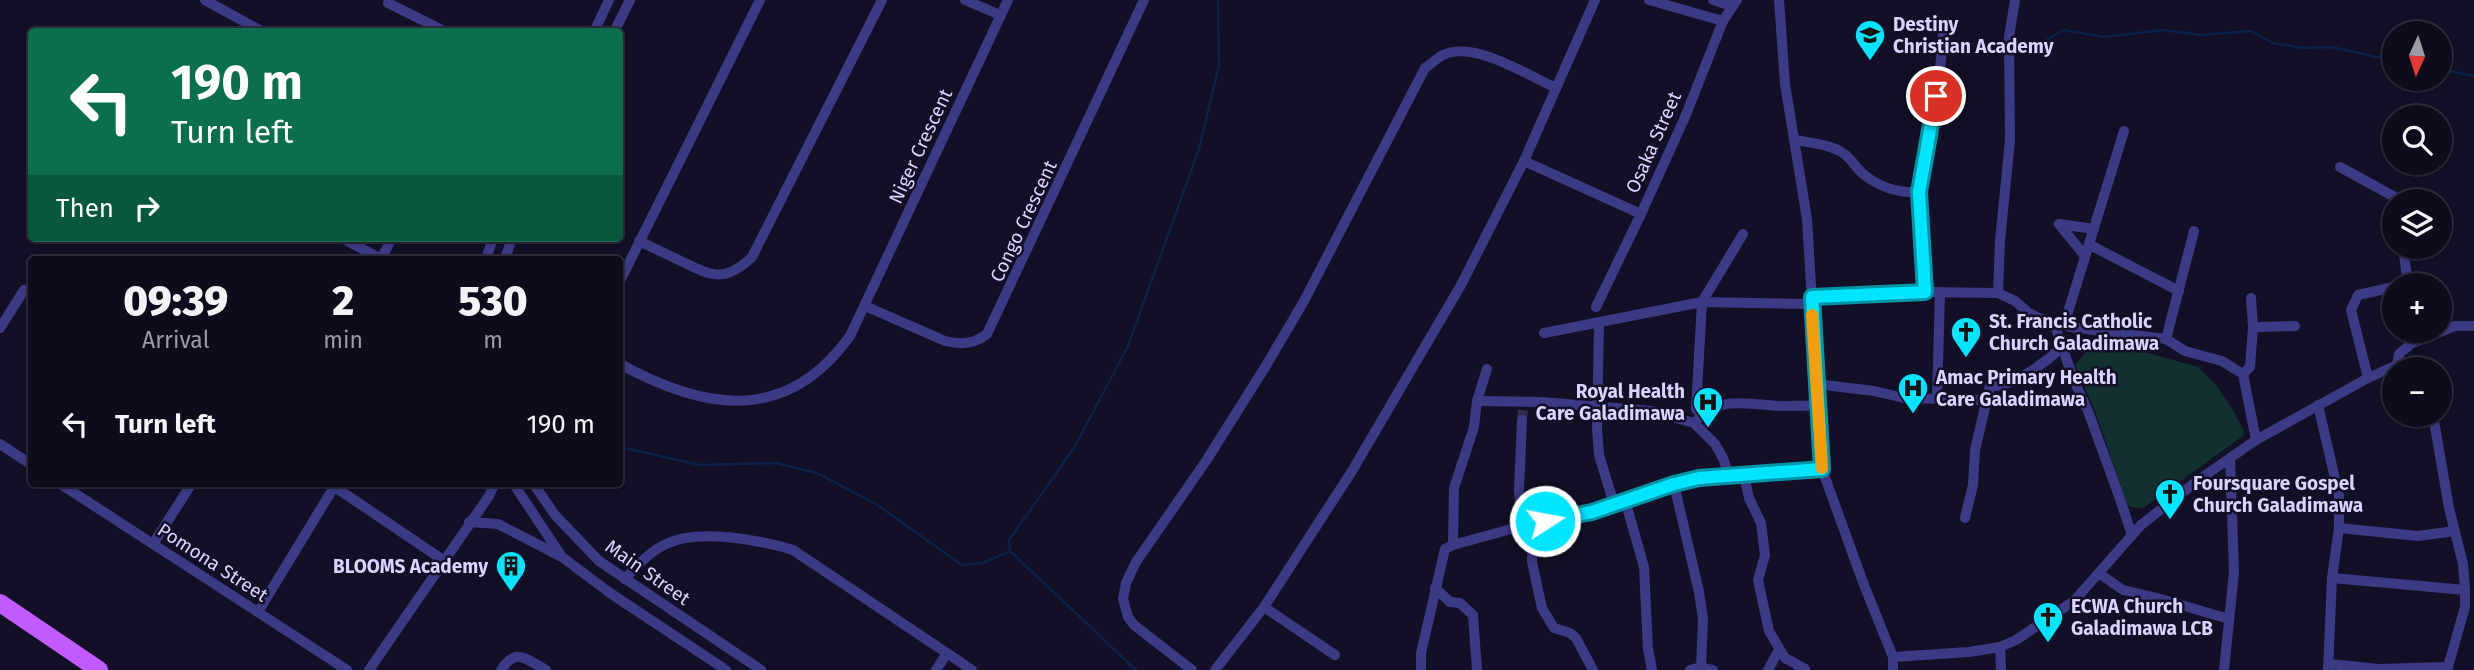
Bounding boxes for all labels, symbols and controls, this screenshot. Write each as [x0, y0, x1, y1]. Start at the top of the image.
place label: Destiny Christian Academy [1893, 13, 2054, 58]
school or university icon: Destiny Christian Academy [1853, 18, 1887, 62]
north arrow [2382, 21, 2452, 91]
map controls [2382, 21, 2452, 427]
text: 190 m [171, 53, 303, 112]
icon: left [56, 56, 147, 147]
pin [1906, 66, 1966, 126]
icon: arrive [1917, 77, 1955, 115]
street label: Niger Crescent [884, 85, 957, 207]
street label: Osaka Street [1621, 88, 1686, 196]
button: search [2382, 105, 2452, 175]
text: Turn left [171, 113, 293, 151]
street label: Congo Crescent [985, 157, 1062, 286]
icon: right [128, 189, 166, 227]
button: layers [2382, 189, 2452, 259]
text: Then [56, 193, 114, 224]
button: + [2382, 273, 2452, 343]
text: 09:39 [123, 276, 228, 326]
text: 2 [332, 276, 354, 326]
text: 530 [458, 276, 528, 326]
place label: St. Francis Catholic Church Galadimawa [1989, 310, 2159, 355]
church icon: St. Francis Catholic Church Galadimawa [1949, 315, 1983, 359]
text: Arrival [142, 326, 209, 354]
text: min [323, 326, 363, 354]
text: m [483, 326, 503, 354]
button: − [2382, 357, 2452, 427]
place label: Amac Primary Health Care Galadimawa [1935, 366, 2117, 411]
hospital icon: Amac Primary Health Care Galadimawa [1896, 371, 1930, 415]
place label: Royal Health Care Galadimawa [1536, 380, 1685, 425]
hospital icon: Royal Health Care Galadimawa [1691, 385, 1725, 429]
icon: left [56, 405, 94, 443]
text: Turn left [115, 409, 216, 440]
text: 190 m [526, 409, 595, 440]
place label: Foursquare Gospel Church Galadimawa [2193, 472, 2363, 517]
church icon: Foursquare Gospel Church Galadimawa [2153, 477, 2187, 521]
position arrow [1508, 484, 1582, 558]
street label: Pomona Street [153, 518, 272, 607]
street label: Main Street [601, 535, 695, 610]
building icon: BLOOMS Academy [494, 549, 528, 593]
place label: BLOOMS Academy [333, 555, 488, 578]
place label: ECWA Church Galadimawa LCB [2071, 595, 2213, 640]
church icon: ECWA Church Galadimawa LCB [2031, 600, 2065, 644]

